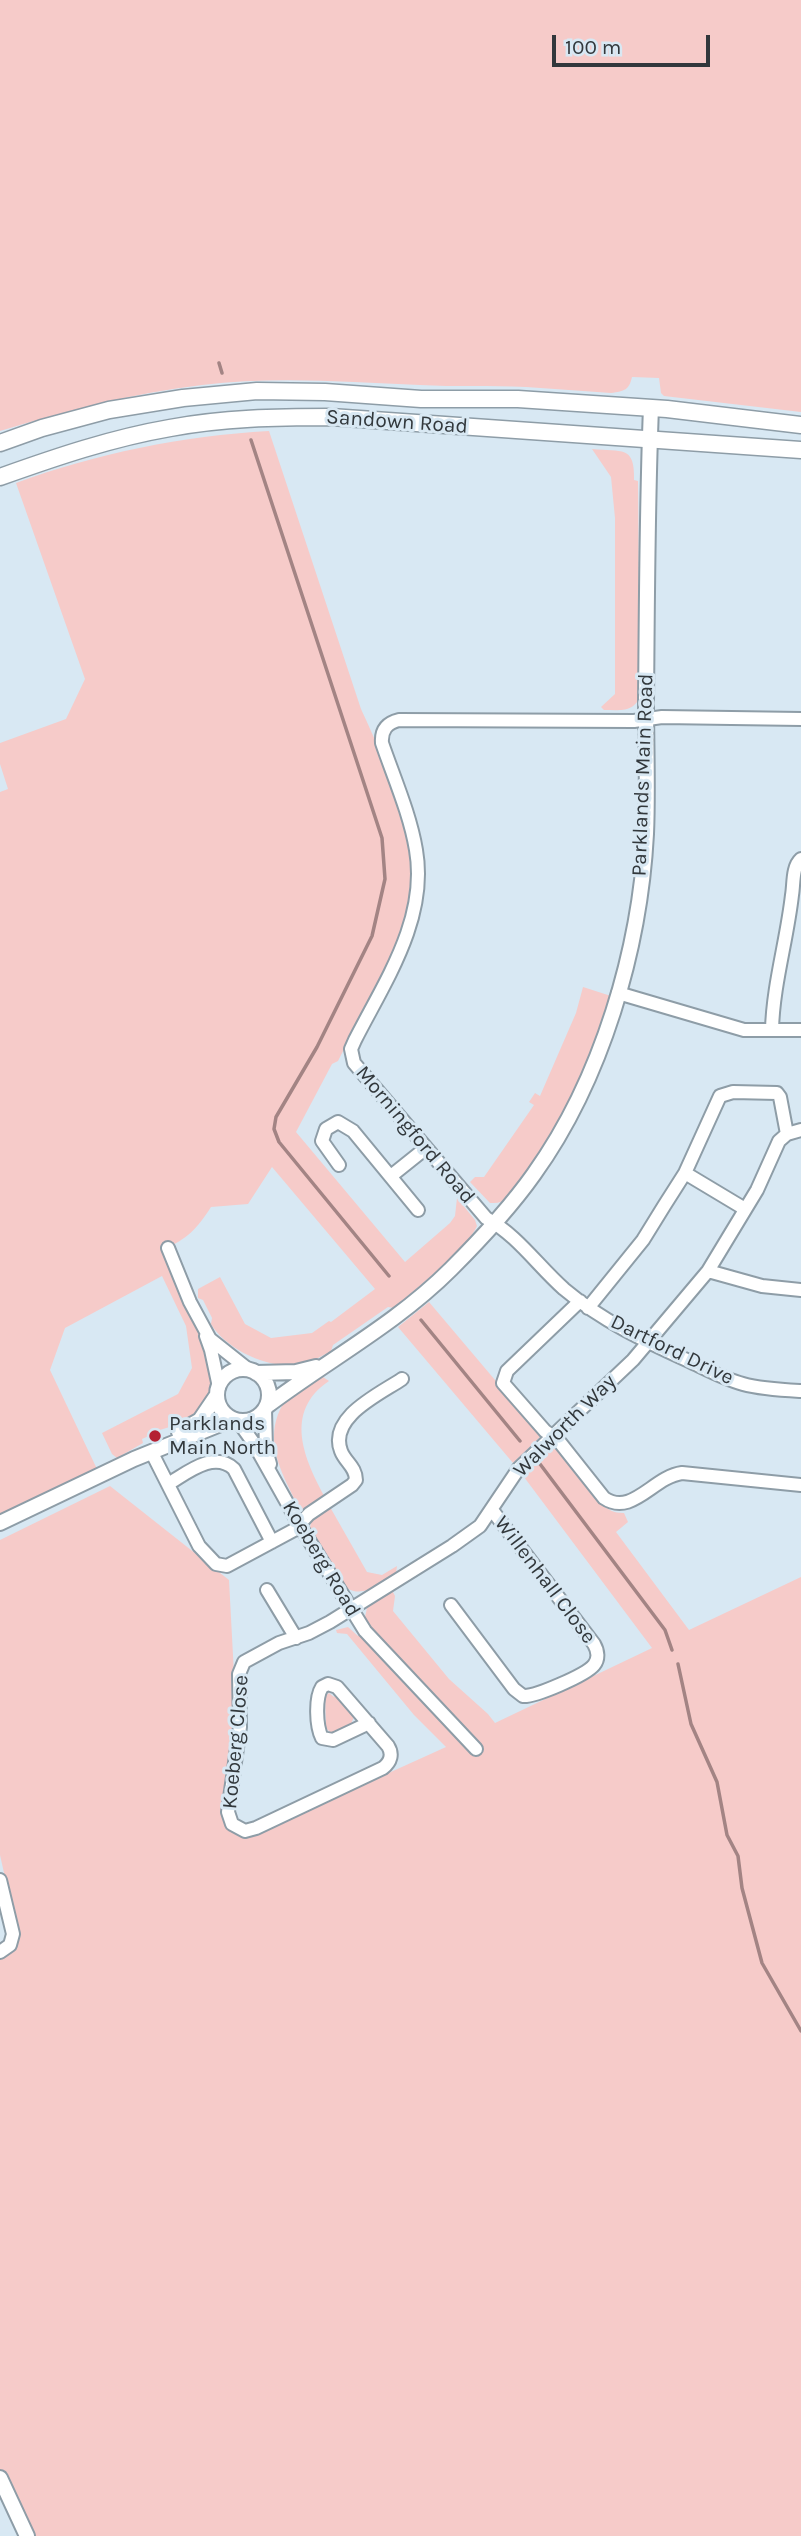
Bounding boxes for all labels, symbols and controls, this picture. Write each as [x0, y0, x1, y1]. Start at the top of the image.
scale bar [556, 21, 714, 65]
text: 100 m [565, 35, 622, 59]
street label: Sandown Road [325, 404, 469, 440]
street label: Parklands Main Road [627, 673, 659, 877]
street label: Morningford Road [350, 1061, 480, 1209]
street label: Dartford Drive [606, 1309, 738, 1391]
street label: Walworth Way [508, 1369, 622, 1483]
place label: Parklands Main North [169, 1411, 276, 1461]
marker: Parklands Main North [147, 1428, 163, 1444]
street label: Koeberg Road [277, 1497, 365, 1621]
street label: Willenhall Close [489, 1511, 601, 1649]
street label: Koeberg Close [218, 1674, 254, 1810]

